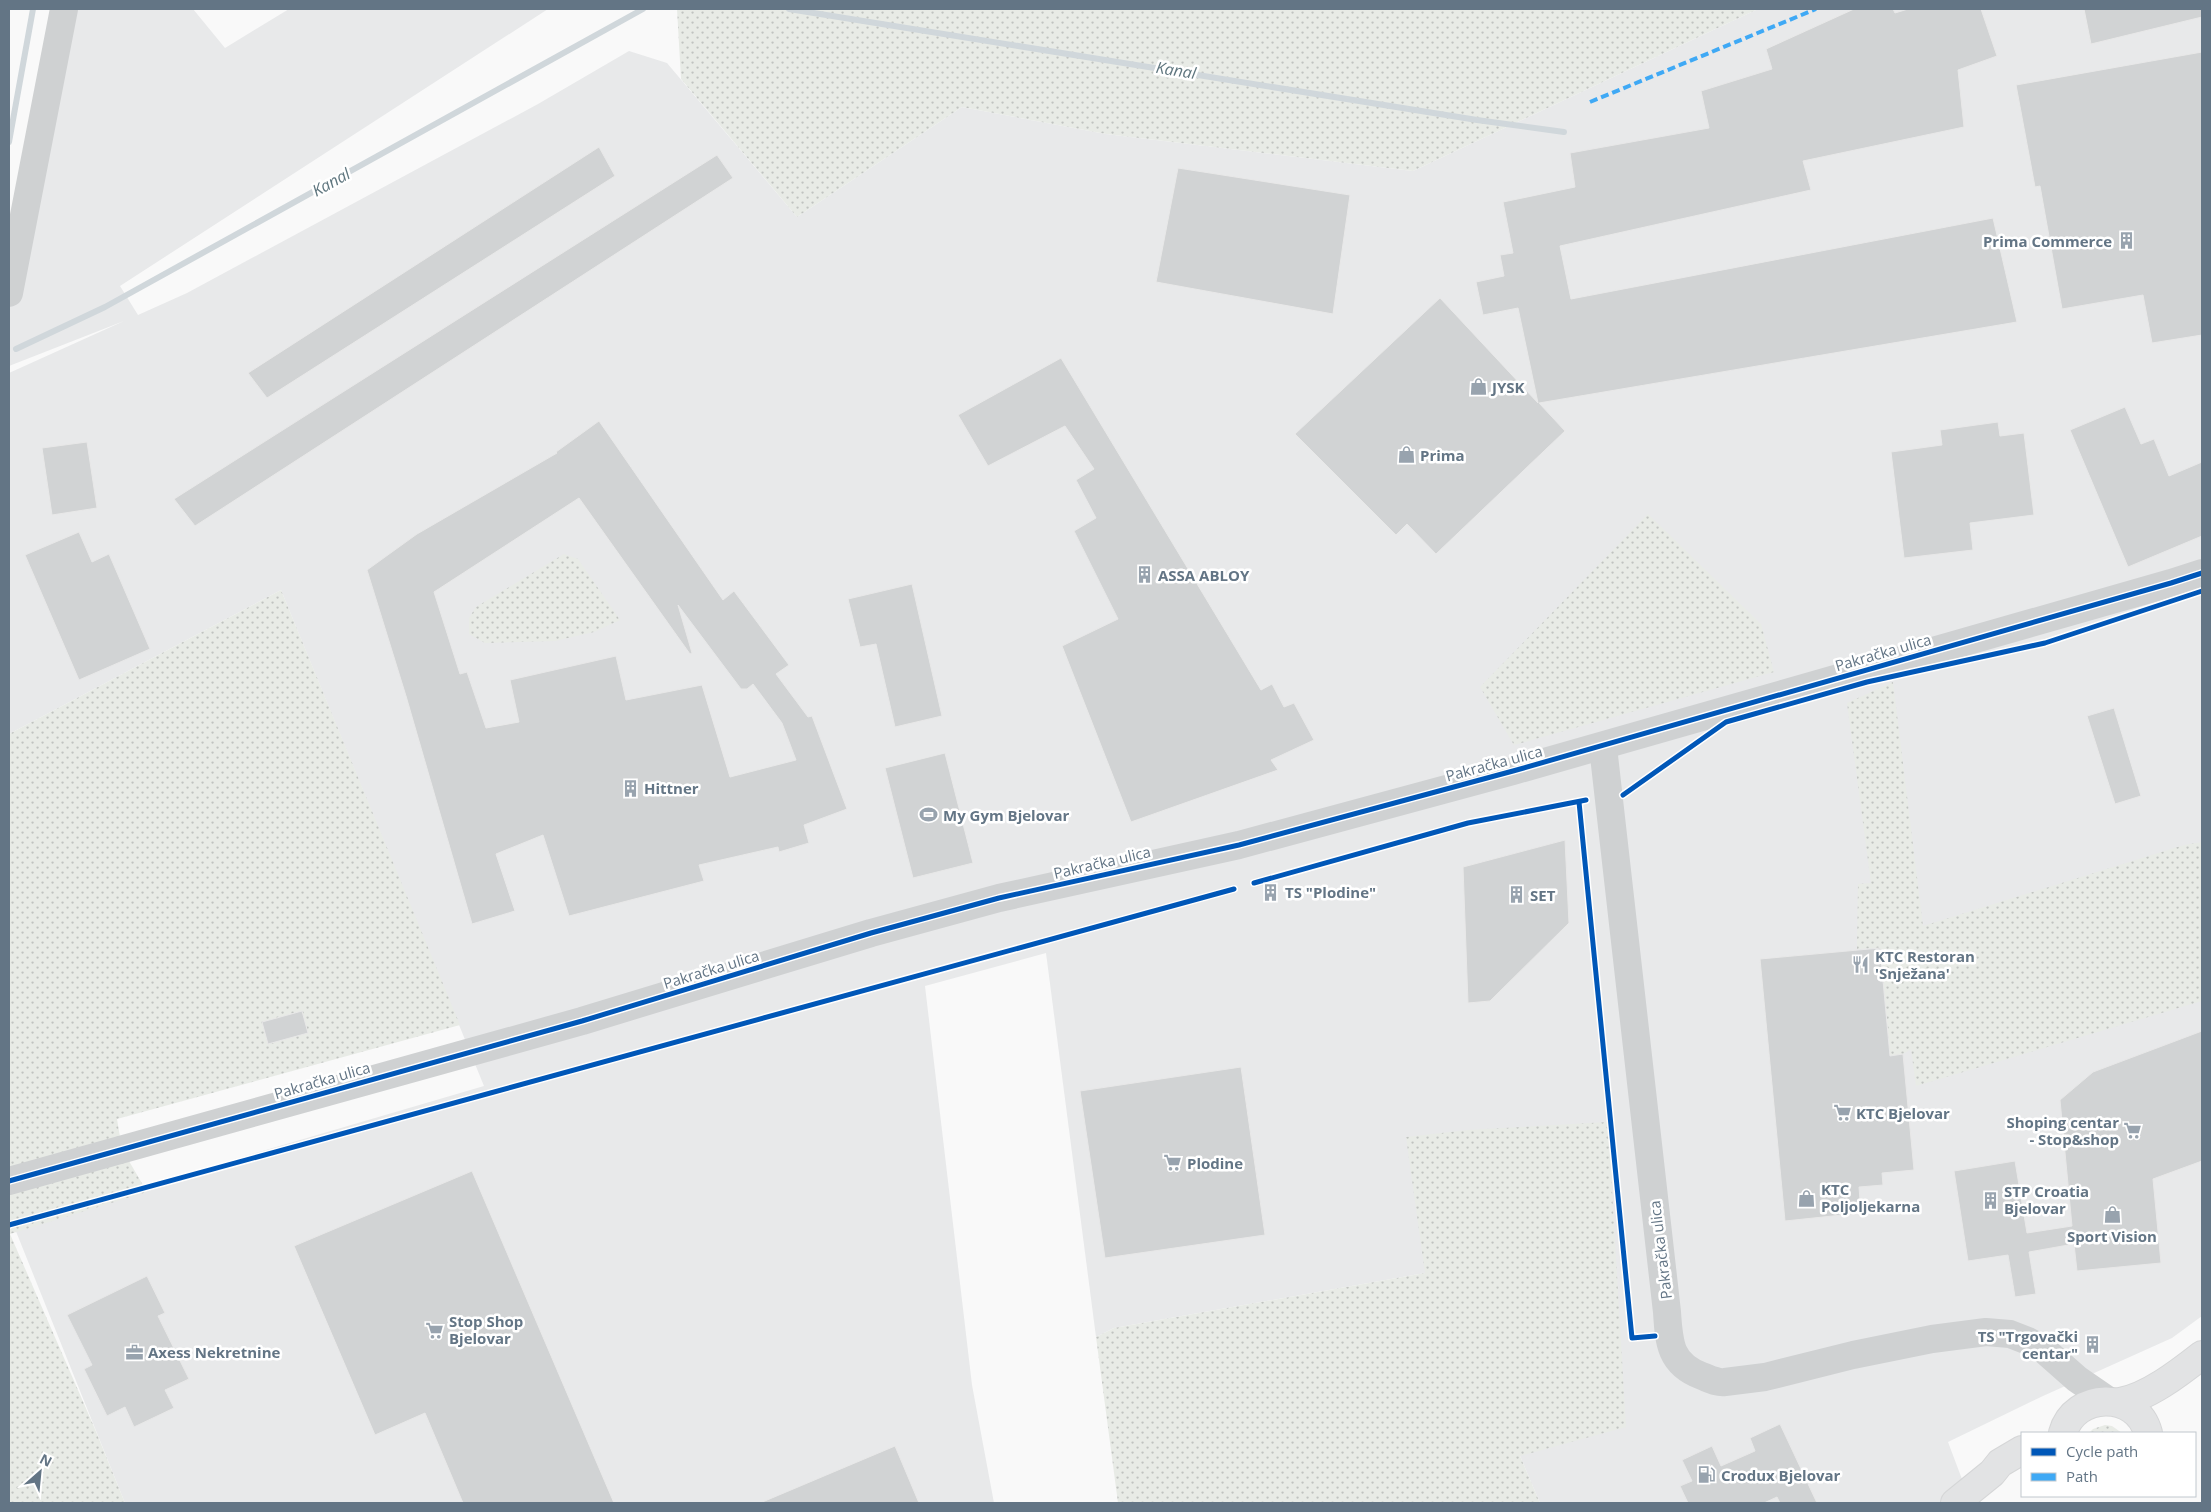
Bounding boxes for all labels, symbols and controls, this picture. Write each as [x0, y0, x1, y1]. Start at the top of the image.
water label: Kanal [1154, 56, 1199, 84]
water label: Kanal [308, 162, 355, 201]
place label: Prima Commerce [1983, 231, 2112, 251]
building icon: Prima Commerce [2116, 231, 2136, 251]
shop icon: JYSK [1468, 377, 1488, 397]
place label: JYSK [1490, 377, 1525, 397]
shop icon: Prima [1396, 445, 1416, 465]
place label: Prima [1420, 445, 1465, 465]
building icon: ASSA ABLOY [1134, 565, 1154, 585]
place label: ASSA ABLOY [1158, 565, 1250, 585]
street label: Pakračka ulica [1833, 629, 1933, 675]
street label: Pakračka ulica [1443, 740, 1545, 786]
building icon: Hittner [620, 778, 640, 798]
place label: Hittner [644, 778, 699, 798]
sports icon: My Gym Bjelovar [919, 805, 939, 825]
place label: My Gym Bjelovar [943, 805, 1070, 825]
street label: Pakračka ulica [1051, 841, 1153, 883]
building icon: TS "Plodine" [1261, 882, 1281, 902]
place label: TS "Plodine" [1285, 882, 1376, 902]
building icon: SET [1506, 885, 1526, 905]
place label: SET [1530, 885, 1556, 905]
street label: Pakračka ulica [661, 945, 761, 993]
place label: KTC Restoran 'Snježana' [1875, 946, 1975, 983]
restaurant icon: KTC Restoran 'Snježana' [1851, 955, 1871, 975]
street label: Pakračka ulica [272, 1057, 372, 1103]
supermarket icon: KTC Bjelovar [1832, 1103, 1852, 1123]
place label: KTC Bjelovar [1856, 1103, 1950, 1123]
place label: Shoping centar - Stop&shop [2006, 1112, 2119, 1149]
supermarket icon: Shoping centar - Stop&shop [2123, 1121, 2143, 1141]
supermarket icon: Plodine [1163, 1153, 1183, 1173]
place label: Plodine [1187, 1153, 1243, 1173]
place label: KTC Poljoljekarna [1821, 1179, 1920, 1216]
place label: STP Croatia Bjelovar [2004, 1181, 2089, 1218]
shop icon: KTC Poljoljekarna [1797, 1188, 1817, 1208]
building icon: STP Croatia Bjelovar [1980, 1190, 2000, 1210]
street label: Pakračka ulica [1644, 1200, 1676, 1300]
shop icon: Sport Vision [2102, 1205, 2122, 1225]
place label: Sport Vision [2067, 1226, 2157, 1246]
place label: Stop Shop Bjelovar [449, 1311, 523, 1348]
supermarket icon: Stop Shop Bjelovar [425, 1320, 445, 1340]
place label: TS "Trgovački centar" [1978, 1326, 2078, 1363]
building icon: TS "Trgovački centar" [2082, 1335, 2102, 1355]
office icon: Axess Nekretnine [124, 1342, 144, 1362]
place label: Axess Nekretnine [148, 1342, 281, 1362]
legend [2021, 1432, 2196, 1497]
text: Cycle path [2066, 1441, 2138, 1461]
north arrow [15, 1447, 65, 1497]
text: N [37, 1449, 56, 1471]
fuel station icon: Crodux Bjelovar [1697, 1465, 1717, 1485]
place label: Crodux Bjelovar [1721, 1465, 1841, 1485]
text: Path [2066, 1466, 2098, 1486]

